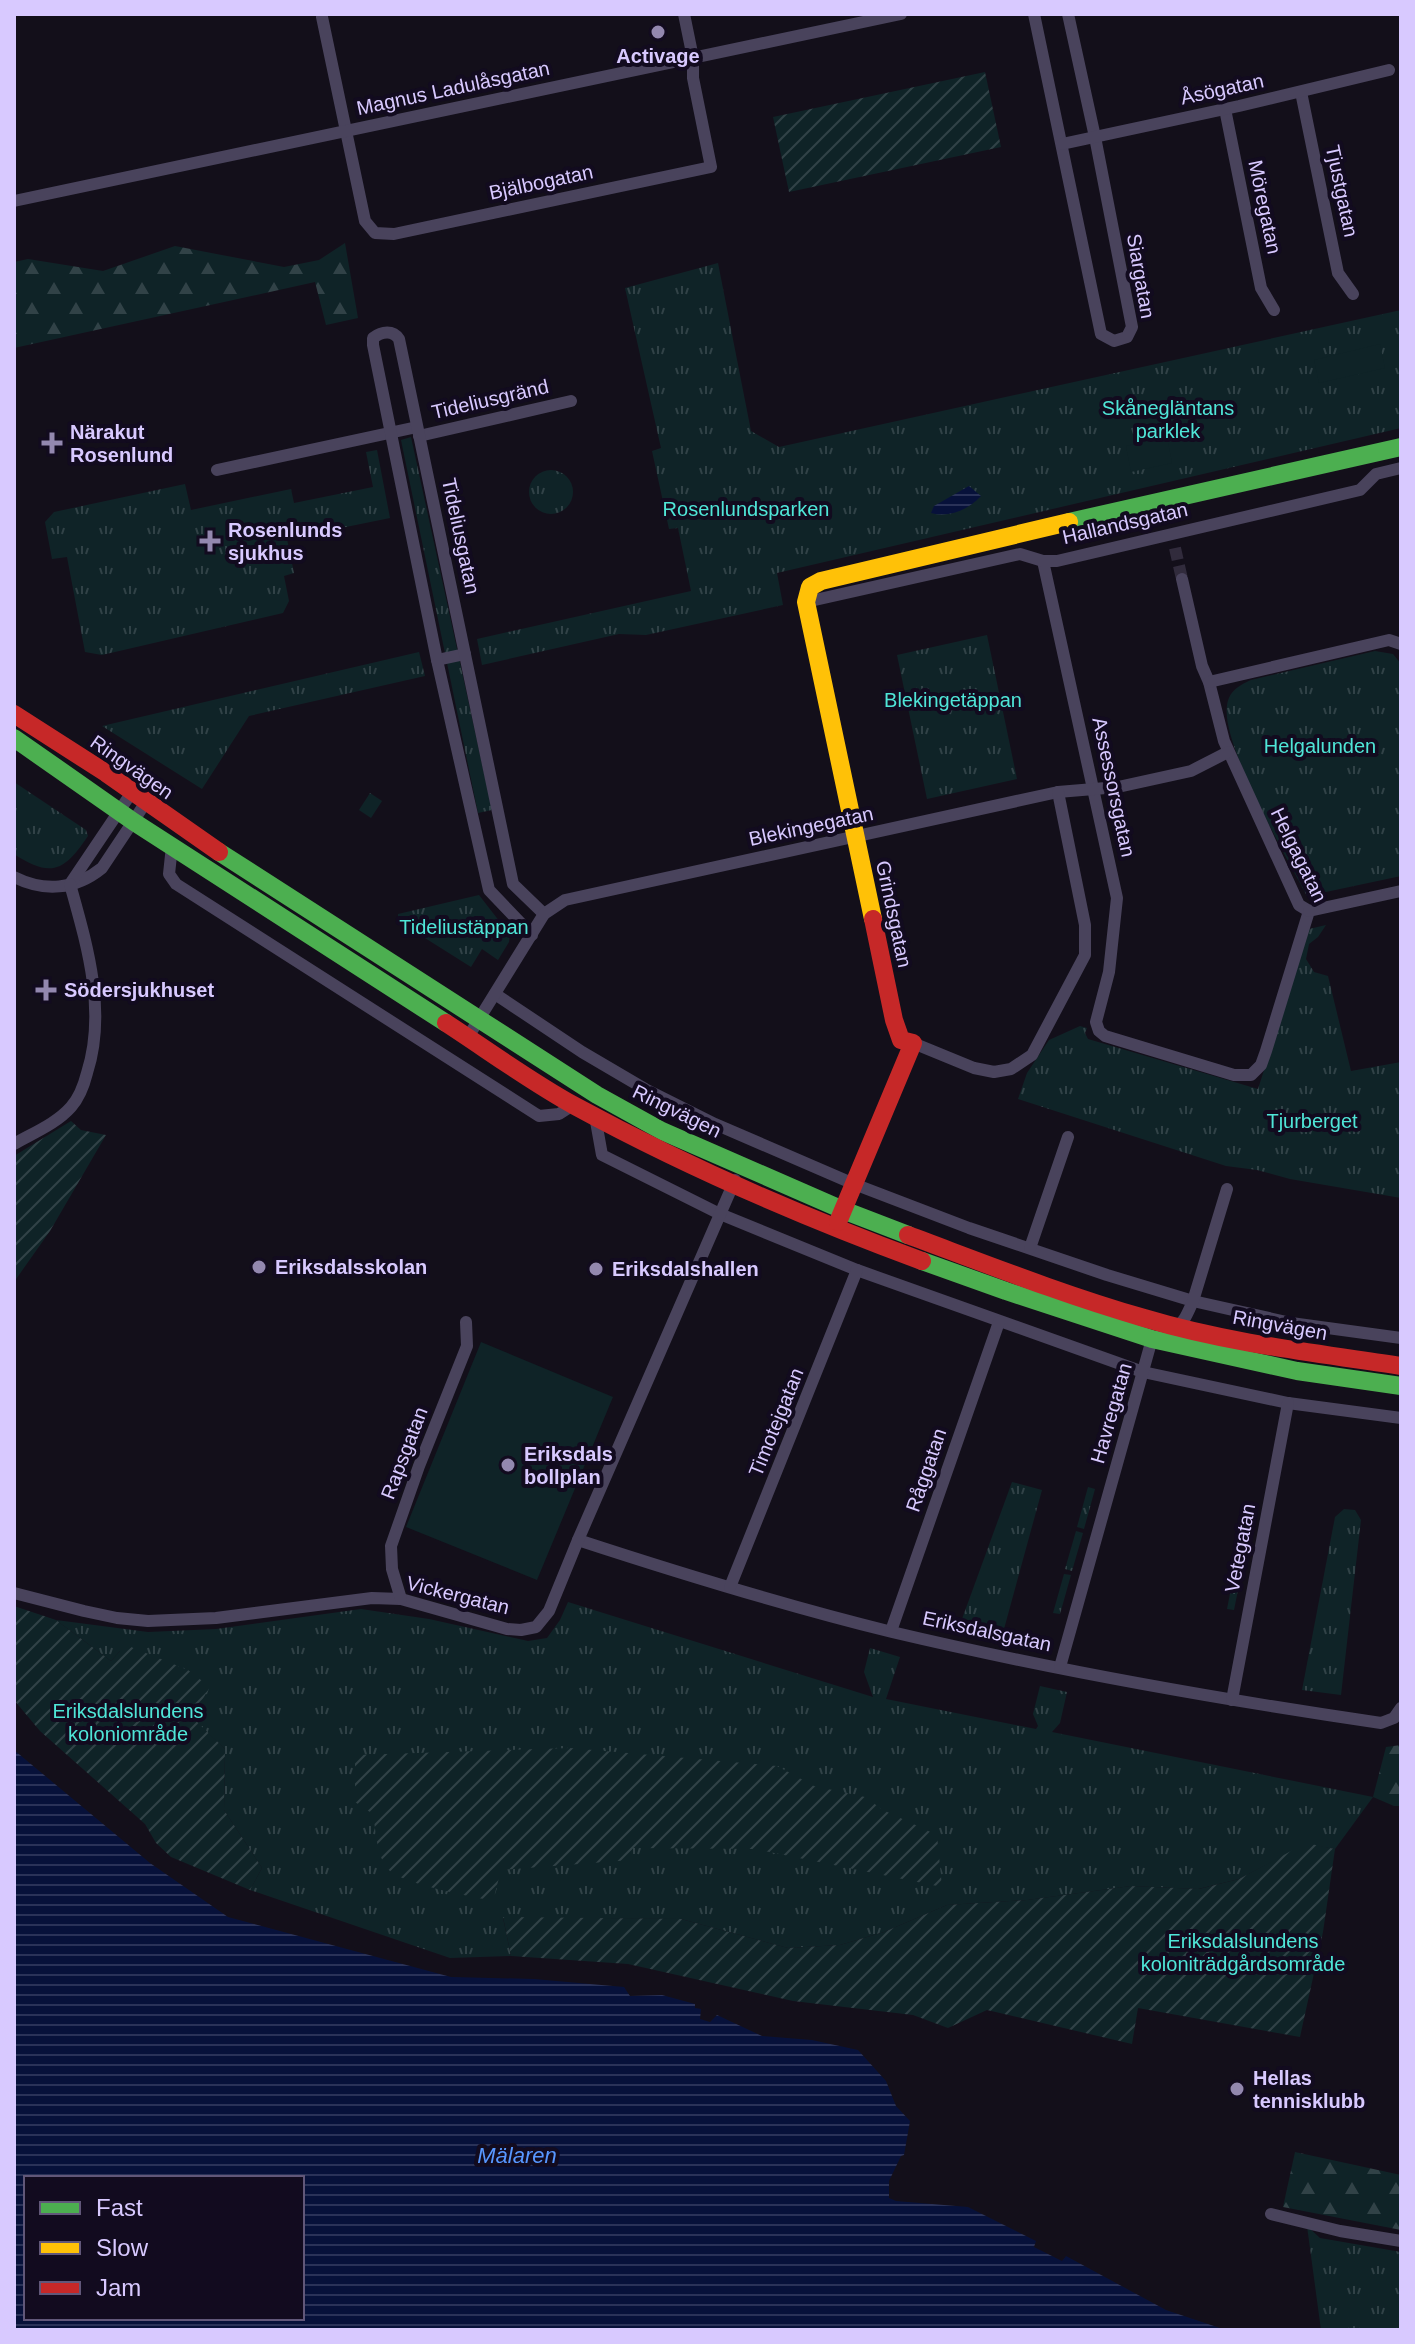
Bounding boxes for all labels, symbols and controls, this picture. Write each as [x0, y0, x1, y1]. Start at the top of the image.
marker: Activage [649, 23, 667, 41]
place label: Activage [616, 45, 700, 67]
street label: Magnus Ladulåsgatan [354, 57, 552, 119]
street label: Åsögatan [1178, 69, 1266, 109]
street label: Tjustgatan [1322, 143, 1362, 239]
street label: Möregatan [1244, 158, 1286, 256]
street label: Bjälbogatan [487, 160, 595, 204]
street label: Siargatan [1123, 232, 1159, 320]
street label: Tideliusgränd [429, 375, 551, 423]
park label: Skånegläntans parklek [1102, 397, 1234, 442]
place label: Närakut Rosenlund [70, 421, 173, 466]
marker: Närakut Rosenlund [41, 432, 63, 454]
street label: Tideliusgatan [438, 476, 484, 596]
park label: Rosenlundsparken [663, 498, 829, 520]
street label: Hallandsgatan [1060, 498, 1190, 548]
place label: Rosenlunds sjukhus [228, 519, 342, 564]
marker: Rosenlunds sjukhus [199, 530, 221, 552]
park label: Blekingetäppan [884, 689, 1022, 711]
street label: Assessorsgatan [1088, 715, 1140, 859]
street label: Ringvägen [87, 731, 177, 803]
park label: Helgalunden [1264, 735, 1376, 757]
street label: Blekingegatan [747, 802, 875, 850]
street label: Helgagatan [1267, 804, 1331, 906]
street label: Grindsgatan [872, 858, 916, 970]
park label: Tideliustäppan [399, 916, 529, 938]
marker: Södersjukhuset [35, 979, 57, 1001]
place label: Södersjukhuset [64, 979, 214, 1001]
street label: Ringvägen [629, 1080, 725, 1142]
park label: Tjurberget [1266, 1110, 1358, 1132]
place label: Eriksdalsskolan [275, 1256, 427, 1278]
marker: Eriksdalsskolan [250, 1258, 268, 1276]
place label: Eriksdalshallen [612, 1258, 759, 1280]
marker: Eriksdalshallen [587, 1260, 605, 1278]
street label: Ringvägen [1231, 1306, 1329, 1344]
street label: Havregatan [1086, 1360, 1136, 1466]
street label: Timotejgatan [744, 1365, 808, 1479]
street label: Rapsgatan [376, 1404, 432, 1502]
street label: Råggatan [901, 1425, 951, 1515]
place label: Eriksdals bollplan [524, 1443, 613, 1488]
marker: Eriksdals bollplan [499, 1456, 517, 1474]
street label: Vetegatan [1221, 1502, 1259, 1594]
street label: Vickergatan [404, 1572, 512, 1618]
street label: Eriksdalsgatan [921, 1607, 1053, 1655]
park label: Eriksdalslundens koloniområde [52, 1700, 204, 1745]
park label: Eriksdalslundens koloniträdgårdsområde [1141, 1930, 1345, 1975]
place label: Hellas tennisklubb [1253, 2067, 1365, 2112]
marker: Hellas tennisklubb [1228, 2080, 1246, 2098]
water label: Mälaren [477, 2143, 557, 2168]
legend [24, 2176, 304, 2320]
text: Fast [96, 2194, 143, 2221]
text: Slow [96, 2234, 149, 2261]
text: Jam [96, 2274, 141, 2301]

